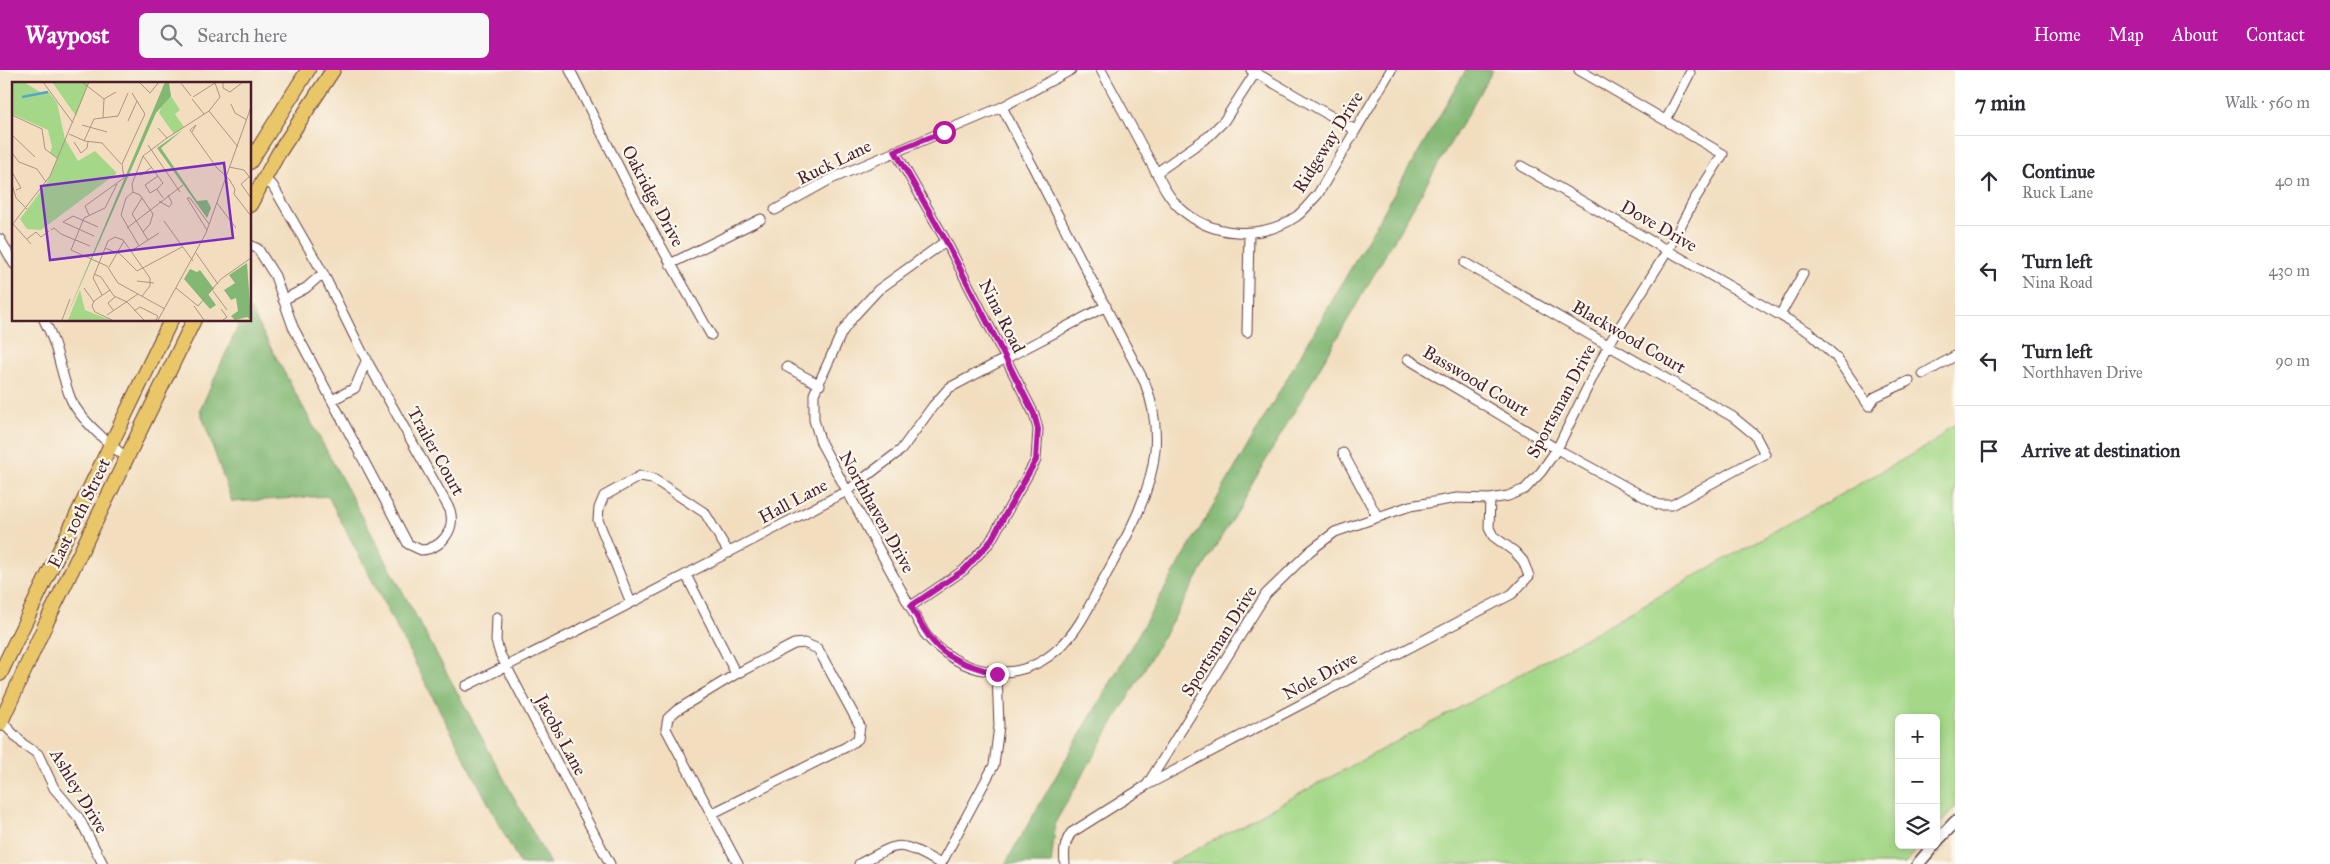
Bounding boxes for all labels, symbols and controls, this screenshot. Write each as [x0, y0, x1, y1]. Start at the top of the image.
search box [139, 13, 489, 58]
text: Waypost [25, 20, 109, 50]
icon: search [157, 21, 185, 49]
text: Search here [197, 24, 287, 47]
text: Home [2034, 24, 2081, 46]
text: Map [2109, 24, 2144, 46]
text: About [2172, 24, 2218, 46]
text: Contact [2246, 24, 2305, 46]
inset map [12, 82, 251, 321]
street label: Ridgeway Drive [1288, 87, 1369, 197]
text: 7 min [1975, 90, 2026, 116]
text: Walk · 560 m [2225, 93, 2310, 112]
route start [933, 121, 956, 144]
street label: Ruck Lane [793, 135, 875, 189]
street label: Oakridge Drive [616, 142, 689, 251]
text: Continue [2022, 160, 2095, 183]
icon: ahead [1975, 167, 2003, 195]
text: 40 m [2275, 171, 2310, 190]
text: Ruck Lane [2022, 183, 2093, 202]
street label: Dove Drive [1617, 195, 1701, 257]
text: Turn left [2022, 250, 2092, 273]
icon: left [1975, 257, 2003, 285]
text: 430 m [2268, 261, 2310, 280]
text: Nina Road [2022, 273, 2093, 292]
street label: Nina Road [974, 275, 1030, 357]
street label: Blackwood Court [1568, 296, 1690, 379]
street label: Sportsman Drive [1522, 340, 1600, 462]
text: Turn left [2022, 340, 2092, 363]
street label: Basswood Court [1419, 341, 1534, 422]
icon: left [1975, 347, 2003, 375]
text: 90 m [2275, 351, 2310, 370]
text: Northhaven Drive [2022, 363, 2143, 382]
street label: Trailer Court [403, 403, 470, 500]
icon: arrive [1975, 437, 2003, 465]
text: Arrive at destination [2022, 439, 2180, 462]
street label: Northhaven Drive [834, 447, 920, 577]
street label: East 10th Street [43, 454, 115, 572]
street label: Hall Lane [755, 474, 831, 528]
street label: Sportsman Drive [1176, 582, 1262, 700]
street label: Nole Drive [1279, 647, 1361, 705]
route end [986, 663, 1009, 686]
street label: Jacobs Lane [529, 689, 592, 780]
map controls [1895, 714, 1940, 849]
button: + [1895, 714, 1940, 759]
street label: Ashley Drive [45, 744, 113, 837]
button: − [1895, 759, 1940, 804]
button: layers [1895, 804, 1940, 849]

